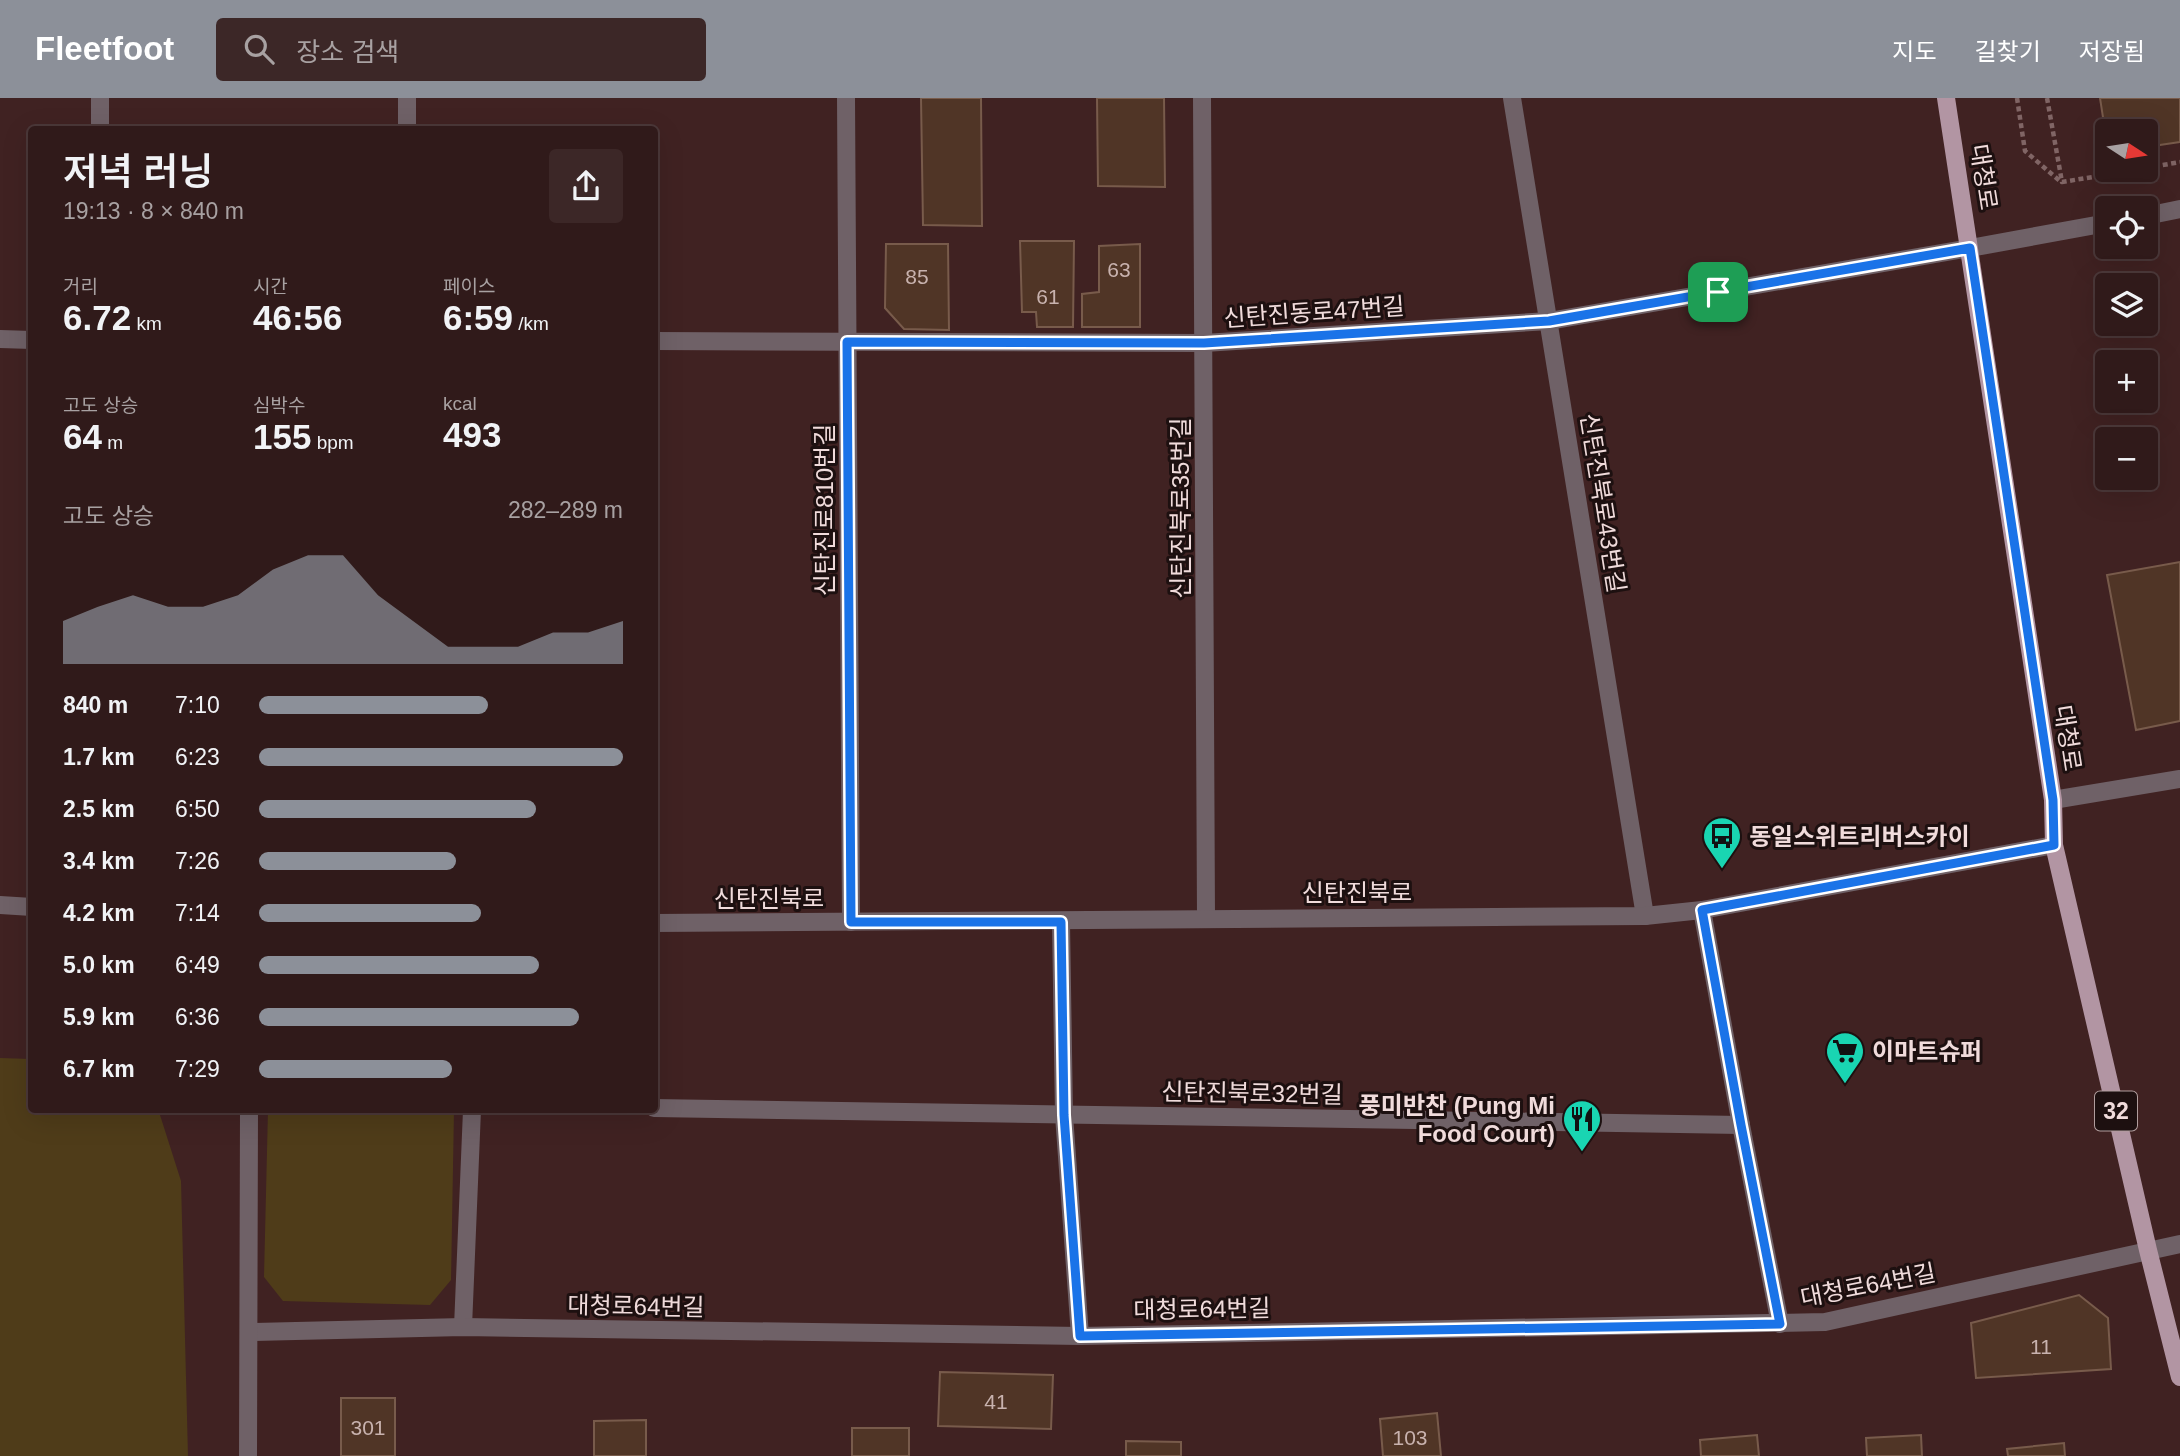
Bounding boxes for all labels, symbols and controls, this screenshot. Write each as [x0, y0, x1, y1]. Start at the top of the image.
search box [216, 18, 706, 81]
text: Fleetfoot [35, 30, 174, 67]
icon: search [240, 30, 278, 68]
text: 장소 검색 [296, 37, 399, 67]
text: 지도 [1892, 38, 1937, 65]
text: 길찾기 [1975, 38, 2041, 65]
text: 저장됨 [2079, 38, 2145, 65]
north arrow [2095, 119, 2158, 182]
map controls [2095, 119, 2158, 490]
street label: 대청로 [1965, 142, 2003, 212]
button: share [549, 149, 623, 223]
text: 저녁 러닝 [63, 151, 213, 193]
button: locate [2095, 196, 2158, 259]
text: 19:13 · 8 × 840 m [63, 198, 244, 224]
house number: 63 [1107, 258, 1131, 281]
pin [1688, 262, 1748, 322]
house number: 85 [905, 265, 929, 288]
icon: arrive [1699, 273, 1737, 311]
button: layers [2095, 273, 2158, 336]
text: 거리 [63, 276, 98, 297]
text: 시간 [253, 276, 288, 297]
text: 페이스 [443, 276, 495, 297]
house number: 61 [1036, 285, 1060, 308]
street label: 신탄진동로47번길 [1223, 292, 1405, 332]
text: 6.72 [63, 298, 131, 337]
text: 46:56 [253, 298, 343, 337]
text: 6:59 [443, 298, 513, 337]
text: km [131, 313, 162, 334]
text: /km [513, 313, 549, 334]
button: + [2095, 350, 2158, 413]
text: kcal [443, 393, 477, 414]
text: 고도 상승 [63, 395, 138, 416]
text: 심박수 [253, 395, 305, 416]
street label: 신탄진북로43번길 [1575, 411, 1631, 595]
text: 493 [443, 415, 501, 454]
text: 64 [63, 417, 102, 456]
text: 155 [253, 417, 311, 456]
street label: 신탄진북로35번길 [1167, 417, 1194, 599]
street label: 신탄진로810번길 [811, 424, 838, 596]
button: − [2095, 427, 2158, 490]
text: m [102, 432, 123, 453]
text: bpm [311, 432, 354, 453]
text: 282–289 m [508, 497, 623, 523]
text: 고도 상승 [63, 503, 154, 529]
text: 840 m [63, 692, 128, 718]
text: 7:10 [175, 692, 220, 718]
street label: 대청로 [2049, 703, 2087, 773]
text: 1.7 km [63, 744, 135, 770]
text: 6:23 [175, 744, 220, 770]
text: 2.5 km [63, 796, 135, 822]
text: 6:50 [175, 796, 220, 822]
bus stop icon: 동일스위트리버스카이 [1701, 815, 1743, 870]
place label: 동일스위트리버스카이 [1749, 823, 1970, 850]
text: 3.4 km [63, 848, 135, 874]
text: 7:26 [175, 848, 220, 874]
street label: 신탄진북로 [1302, 879, 1412, 906]
street label: 신탄진북로 [714, 885, 824, 912]
text: 4.2 km [63, 900, 135, 926]
text: 7:14 [175, 900, 220, 926]
text: 5.0 km [63, 952, 135, 978]
text: 6:49 [175, 952, 220, 978]
text: 5.9 km [63, 1004, 135, 1030]
text: 6:36 [175, 1004, 220, 1030]
supermarket icon: 이마트슈퍼 [1824, 1030, 1866, 1085]
place label: 이마트슈퍼 [1872, 1038, 1982, 1065]
text: 6.7 km [63, 1056, 135, 1082]
text: 7:29 [175, 1056, 220, 1082]
street label: 신탄진북로32번길 [1161, 1078, 1343, 1108]
place label: 풍미반찬 (Pung Mi Food Court) [1359, 1092, 1555, 1147]
road number: 32 [2095, 1092, 2137, 1130]
restaurant icon: 풍미반찬 (Pung Mi Food Court) [1561, 1098, 1603, 1153]
street label: 대청로64번길 [1798, 1259, 1938, 1311]
street label: 대청로64번길 [567, 1291, 705, 1321]
street label: 대청로64번길 [1133, 1294, 1271, 1324]
house number: 11 [2030, 1335, 2052, 1358]
house number: 41 [984, 1390, 1008, 1413]
house number: 301 [350, 1416, 386, 1439]
house number: 103 [1392, 1426, 1428, 1449]

